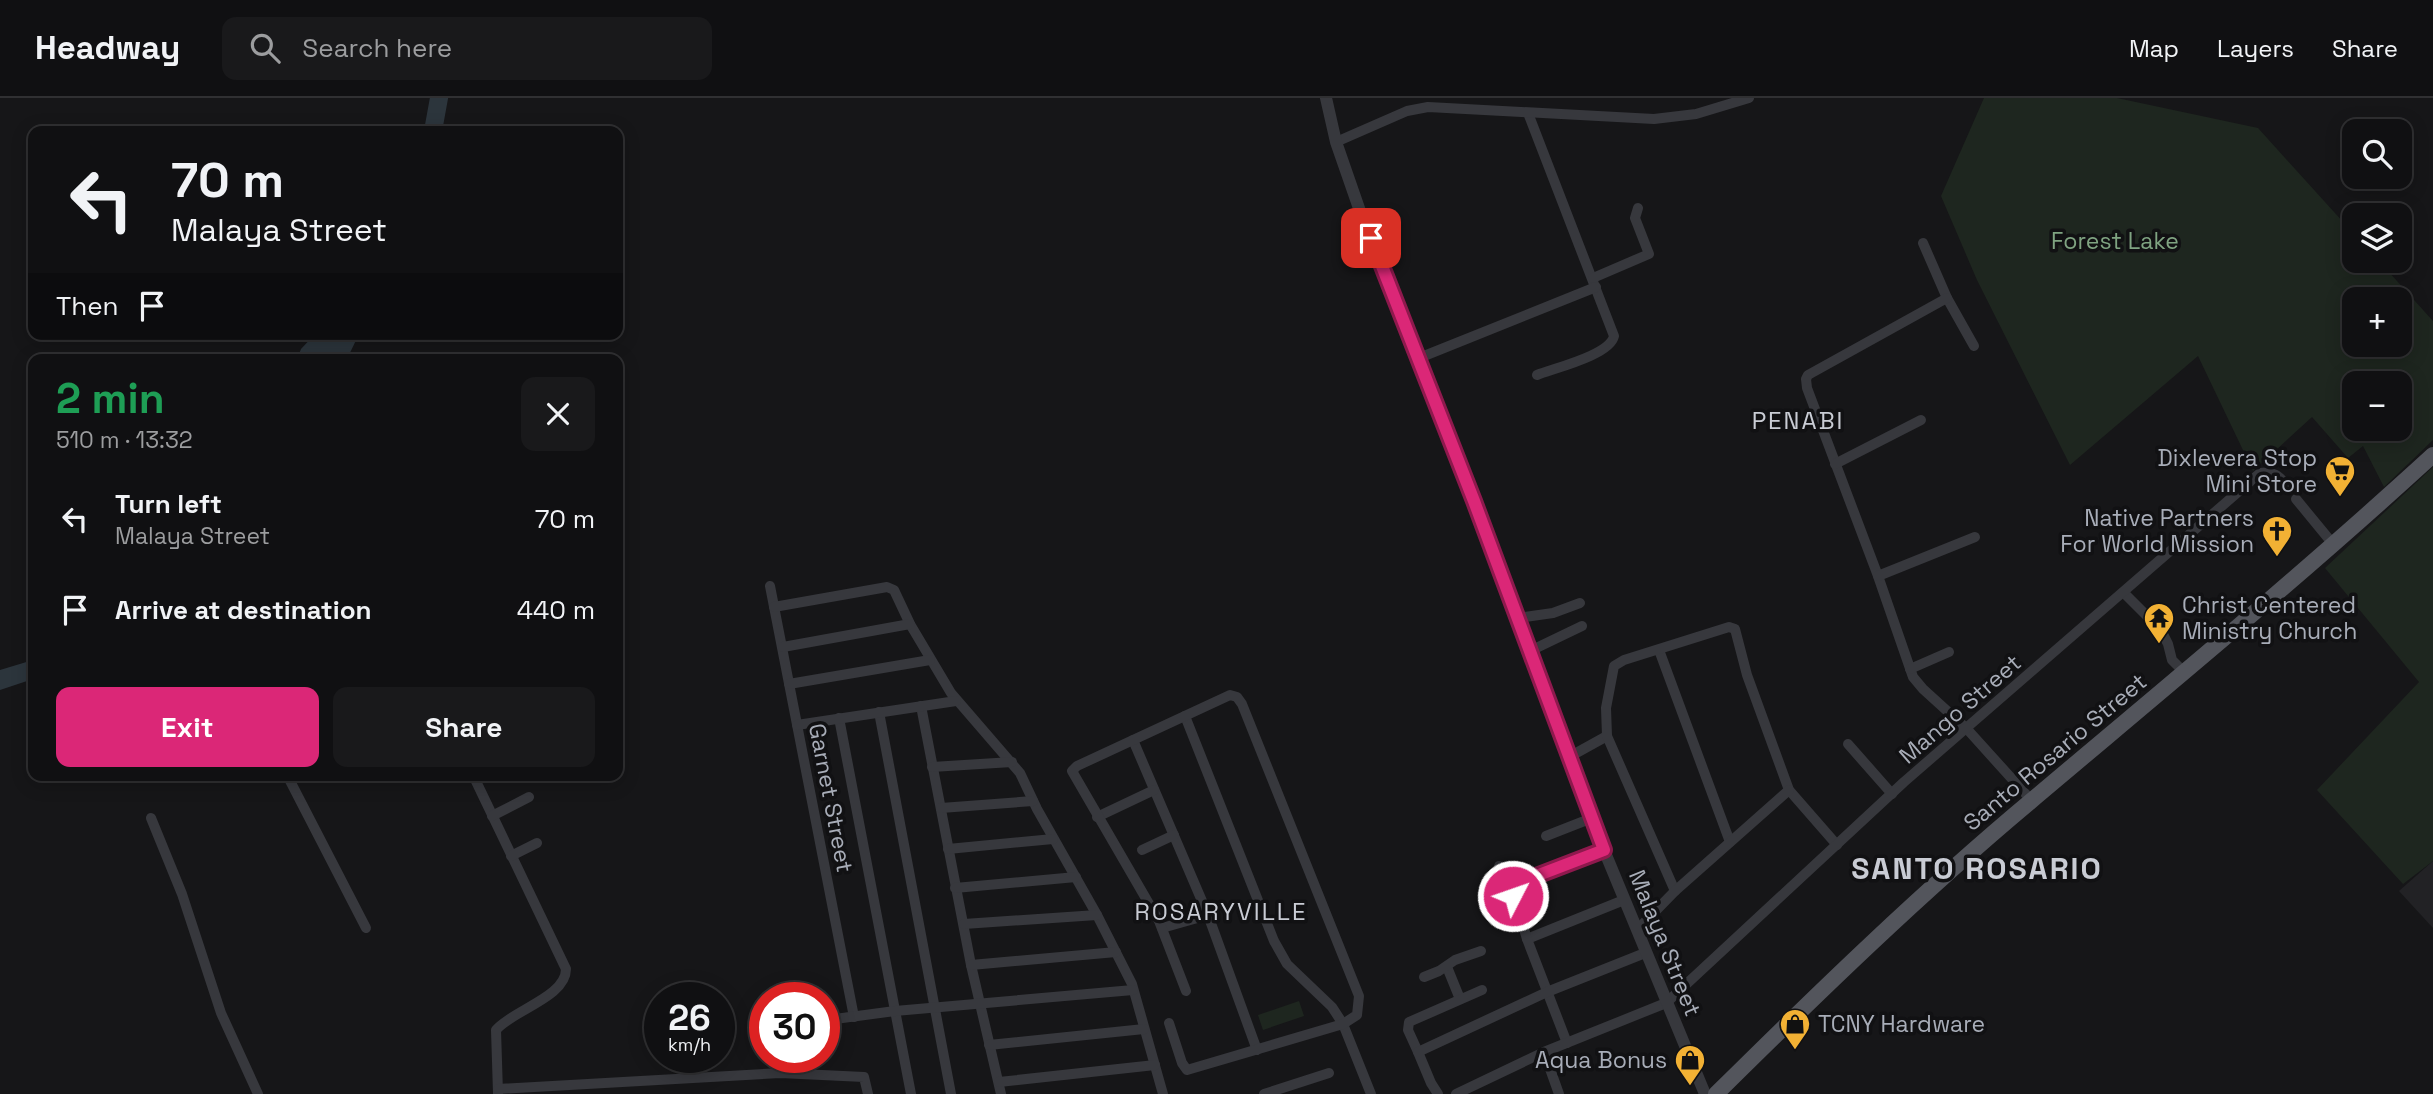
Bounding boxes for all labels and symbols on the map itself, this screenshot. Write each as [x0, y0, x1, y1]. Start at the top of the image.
pin [1341, 208, 1401, 268]
park label: Forest Lake [2051, 226, 2179, 256]
district label: PENABI [1752, 405, 1844, 436]
place label: Dixlevera Stop Mini Store [2157, 443, 2317, 499]
supermarket icon: Dixlevera Stop Mini Store [2323, 454, 2357, 498]
place label: Native Partners For World Mission [2060, 503, 2254, 559]
church icon: Native Partners For World Mission [2260, 514, 2294, 558]
place label: Christ Centered Ministry Church [2182, 590, 2357, 646]
temple icon: Christ Centered Ministry Church [2142, 601, 2176, 645]
street label: Mango Street [1893, 648, 2027, 770]
street label: Santo Rosario Street [1957, 667, 2153, 837]
street label: Garnet Street [802, 721, 860, 875]
district label: SANTO ROSARIO [1851, 849, 2103, 888]
position arrow [1476, 859, 1550, 933]
street label: Malaya Street [1622, 865, 1708, 1021]
district label: ROSARYVILLE [1135, 896, 1307, 927]
speed limit sign: 30 [749, 982, 840, 1073]
shop icon: TCNY Hardware [1778, 1007, 1812, 1051]
place label: TCNY Hardware [1818, 1009, 1985, 1039]
shop icon: Aqua Bonus [1673, 1043, 1707, 1087]
place label: Aqua Bonus [1535, 1045, 1667, 1075]

